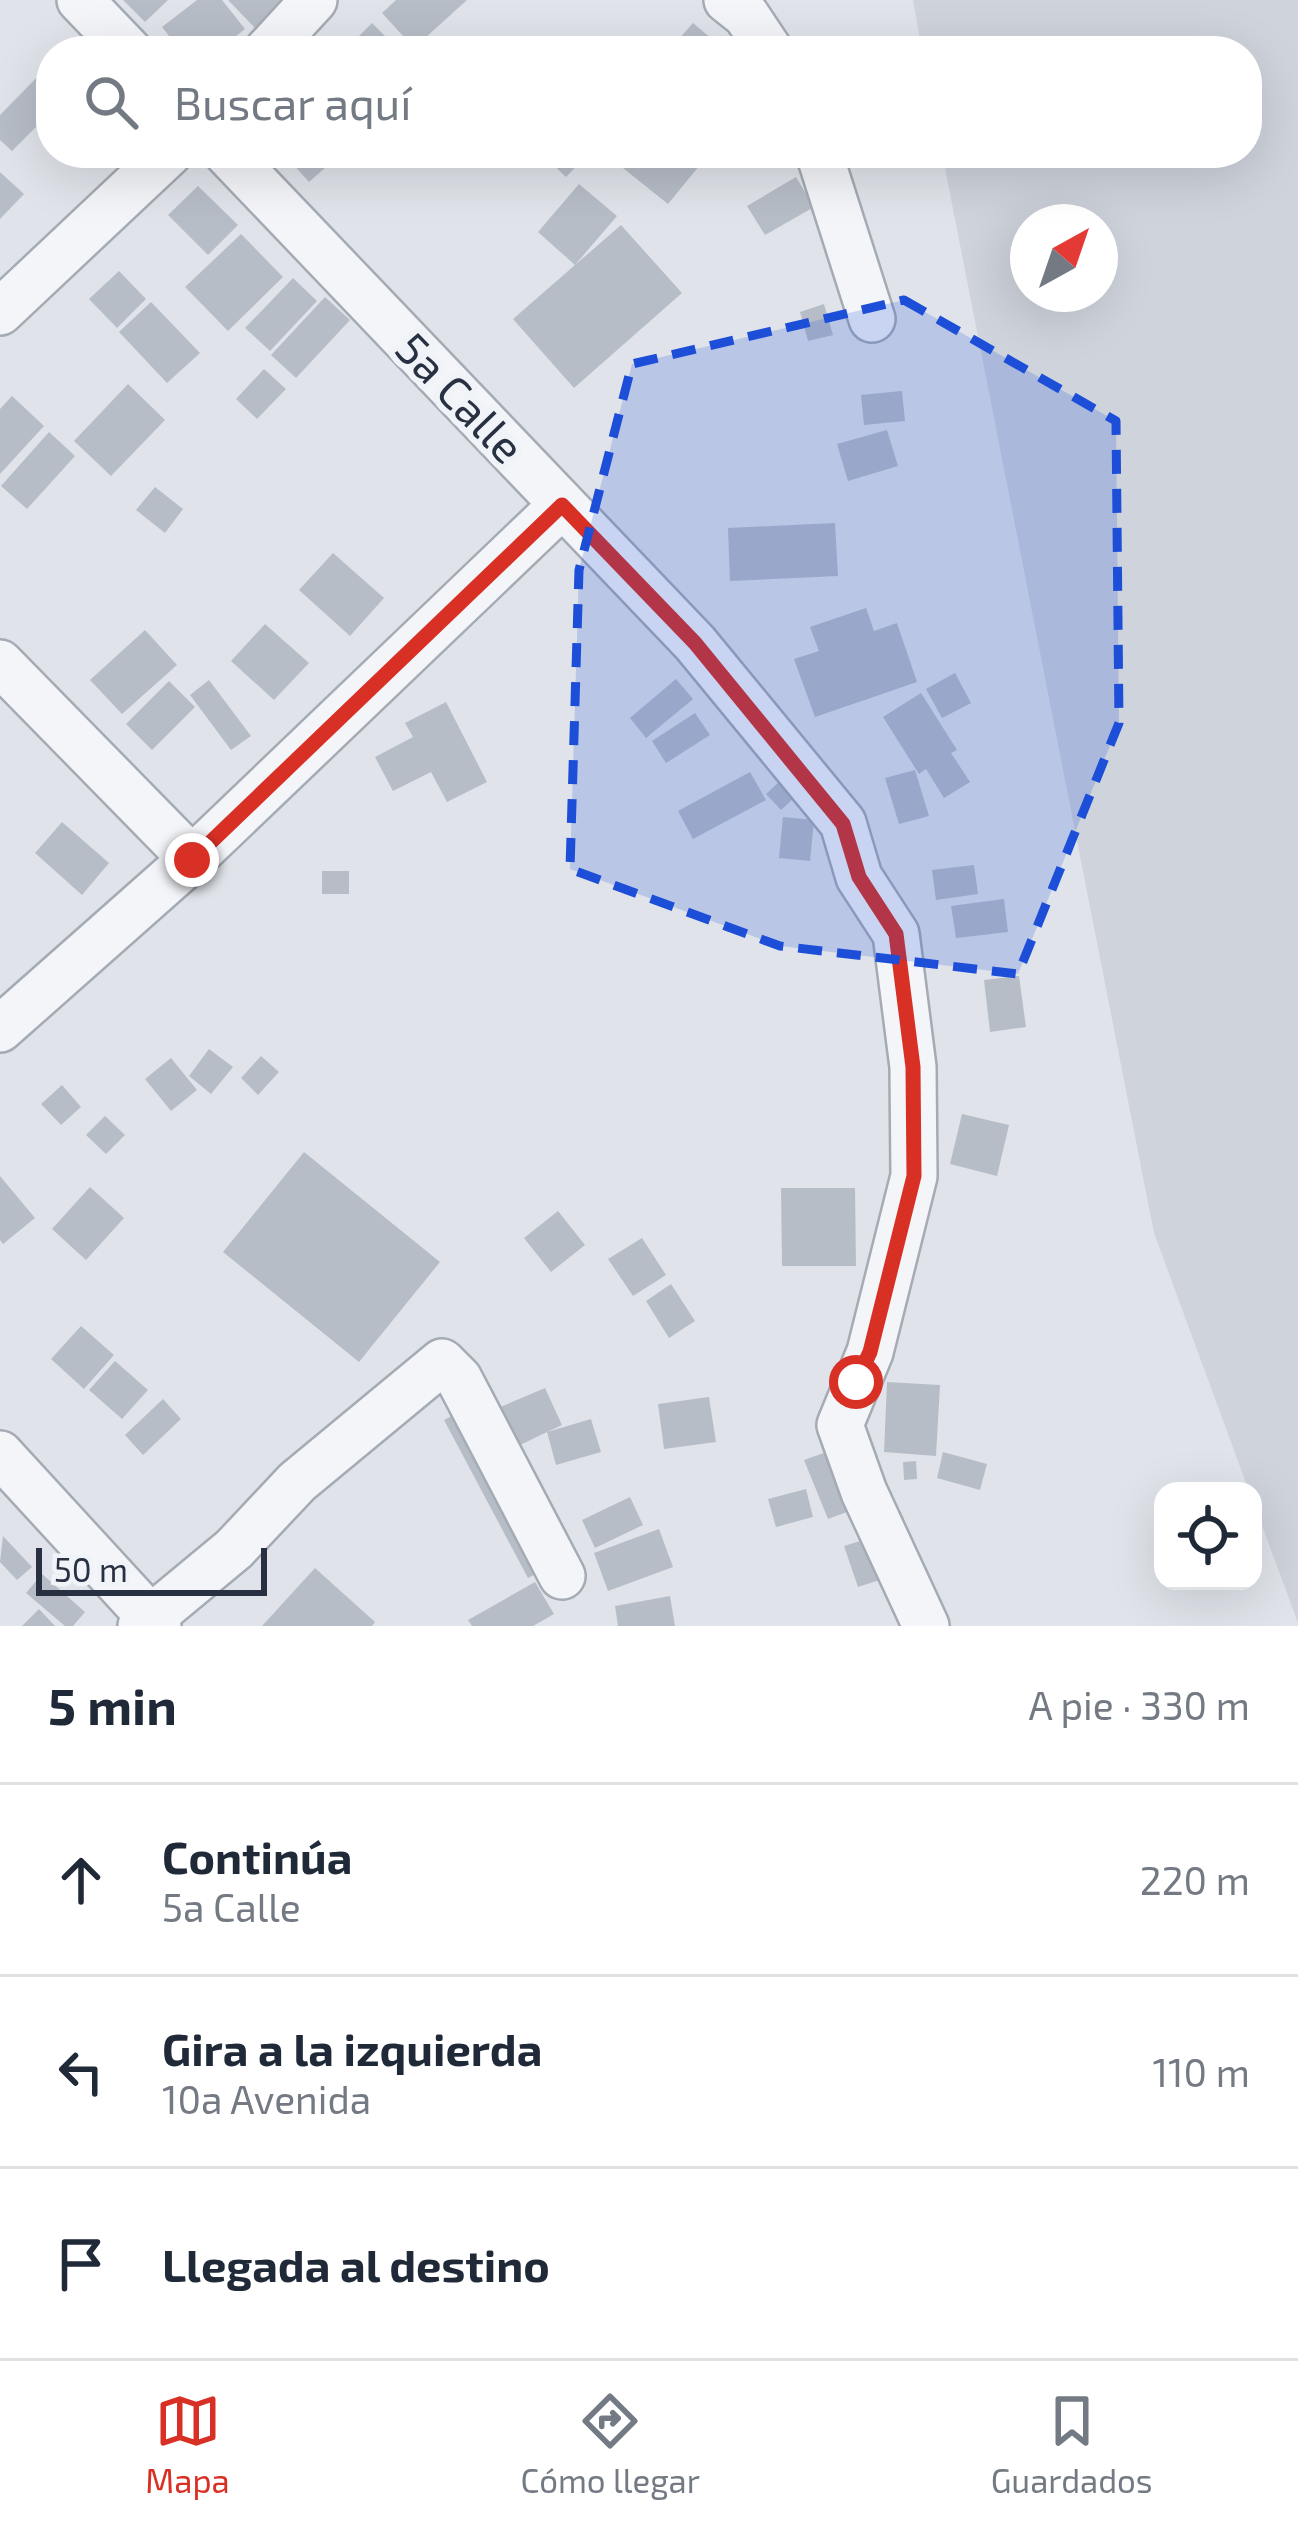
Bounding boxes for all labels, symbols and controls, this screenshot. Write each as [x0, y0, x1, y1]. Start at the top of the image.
search box [36, 36, 1262, 168]
icon: search [78, 69, 144, 135]
text: Buscar aquí [174, 75, 411, 129]
north arrow [1010, 204, 1118, 312]
street label: 5a Calle [386, 320, 536, 473]
route end [165, 833, 219, 887]
route start [829, 1355, 883, 1409]
map controls [1154, 1482, 1262, 1590]
button: locate [1154, 1482, 1262, 1590]
scale bar [36, 1542, 267, 1595]
text: 50 m [54, 1549, 128, 1589]
text: 5 min [48, 1674, 177, 1735]
text: A pie · 330 m [1028, 1681, 1250, 1728]
text: Continúa [162, 1829, 352, 1883]
icon: ahead [48, 1847, 114, 1913]
text: 220 m [1140, 1856, 1250, 1903]
text: 5a Calle [162, 1883, 301, 1930]
text: Gira a la izquierda [162, 2021, 542, 2075]
icon: left [48, 2039, 114, 2105]
text: 110 m [1153, 2048, 1250, 2095]
text: 10a Avenida [162, 2075, 371, 2122]
icon: arrive [48, 2231, 114, 2297]
text: Llegada al destino [162, 2237, 550, 2291]
tab: Mapa [145, 2388, 230, 2500]
tab: Cómo llegar [520, 2388, 700, 2500]
tab: Guardados [991, 2388, 1153, 2500]

